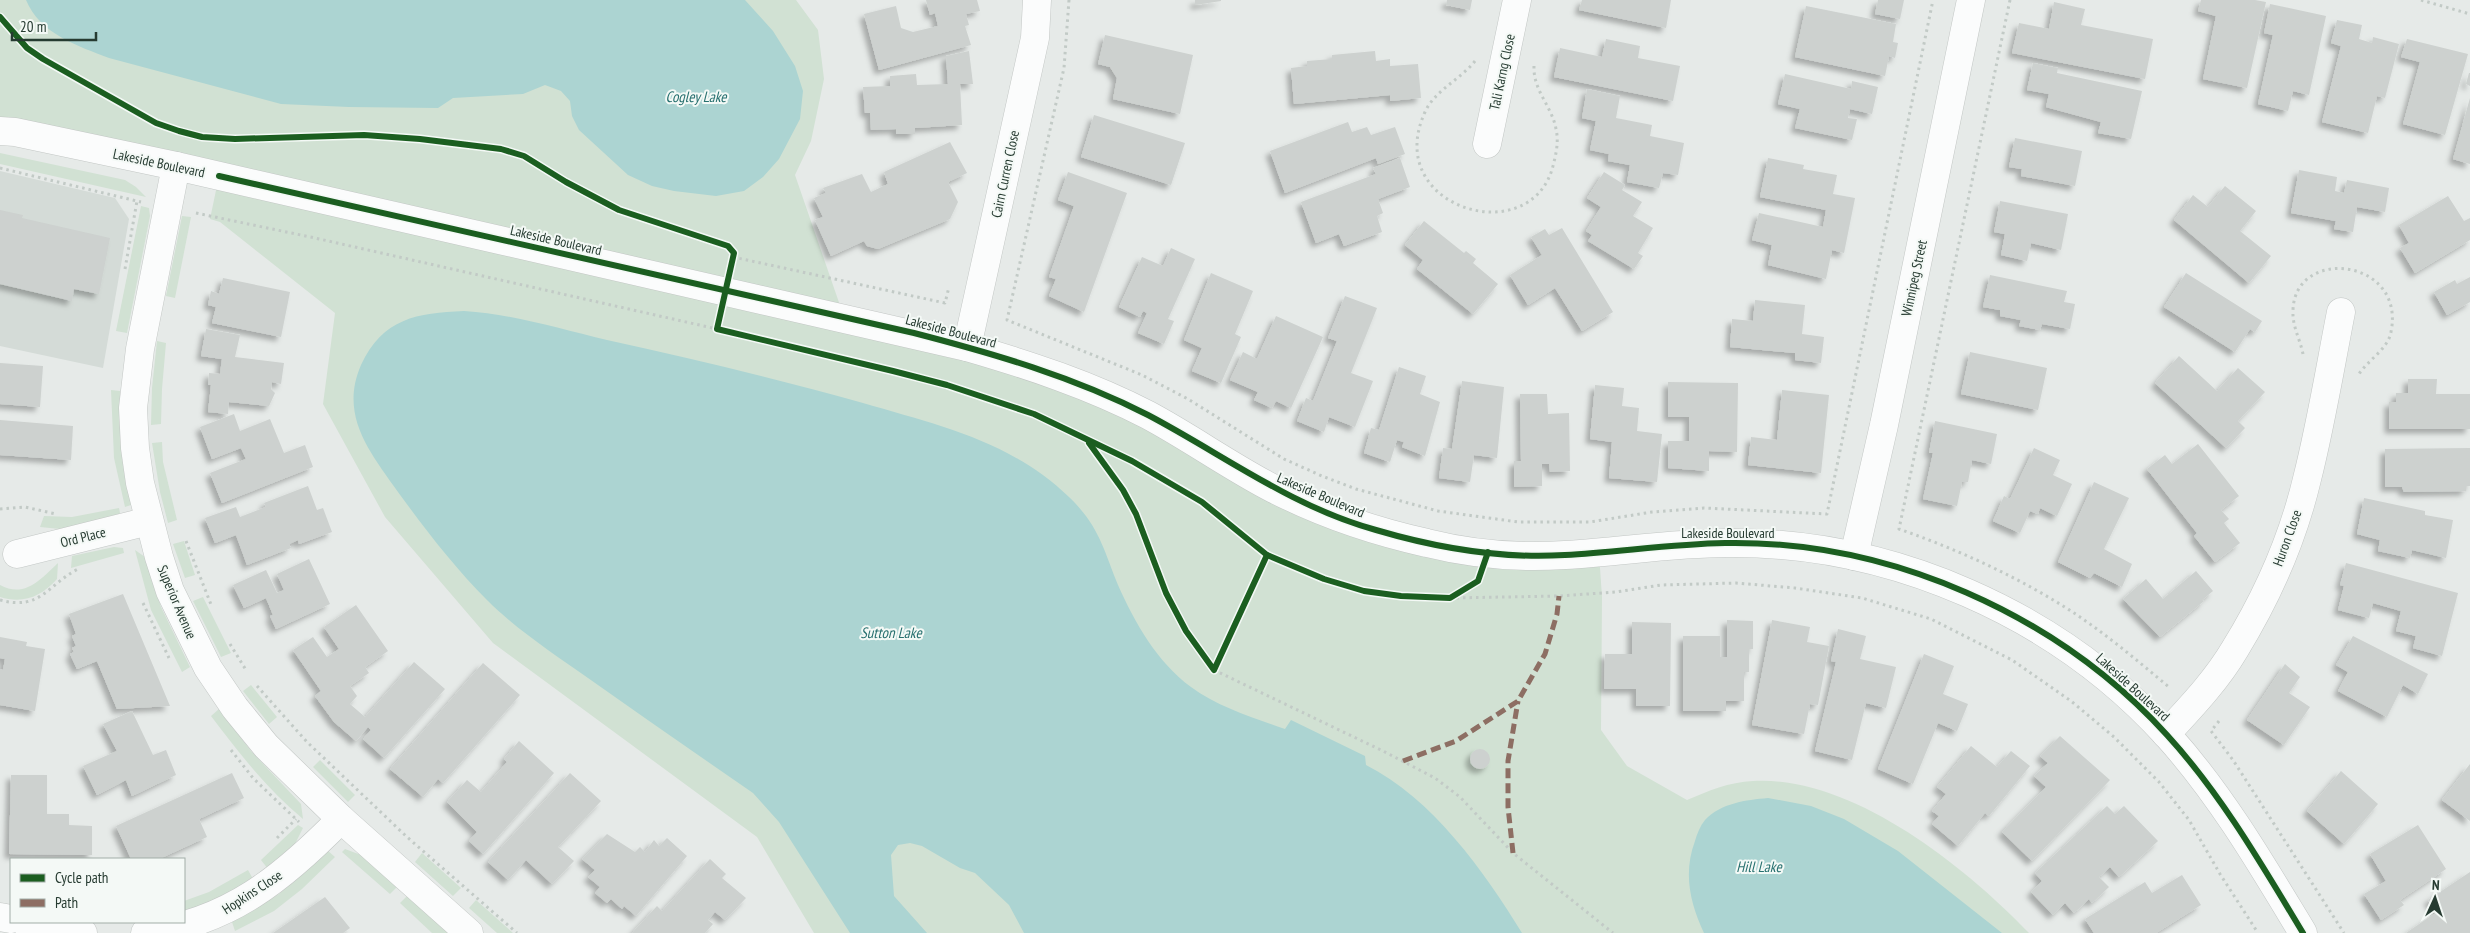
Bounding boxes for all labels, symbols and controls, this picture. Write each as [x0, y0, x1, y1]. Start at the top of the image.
scale bar [12, 10, 96, 42]
text: 20 m [20, 17, 46, 36]
street label: Tali Karng Close [1485, 32, 1519, 112]
water label: Cogley Lake [665, 87, 727, 106]
street label: Cairn Curren Close [987, 128, 1023, 219]
street label: Lakeside Boulevard [111, 144, 207, 182]
street label: Lakeside Boulevard [509, 221, 603, 259]
street label: Winnipeg Street [1897, 238, 1931, 318]
street label: Lakeside Boulevard [904, 310, 998, 352]
street label: Lakeside Boulevard [1275, 468, 1367, 522]
street label: Huron Close [2268, 507, 2306, 569]
street label: Ord Place [58, 523, 108, 551]
street label: Lakeside Boulevard [1681, 524, 1775, 542]
street label: Superior Avenue [153, 562, 201, 642]
water label: Sutton Lake [860, 623, 922, 642]
street label: Lakeside Boulevard [2092, 649, 2174, 725]
water label: Hill Lake [1736, 857, 1782, 876]
legend [10, 858, 185, 923]
street label: Hopkins Close [218, 866, 286, 918]
text: Cycle path [55, 868, 108, 887]
north arrow [2410, 873, 2460, 923]
text: N [2431, 876, 2440, 894]
text: Path [55, 893, 78, 912]

